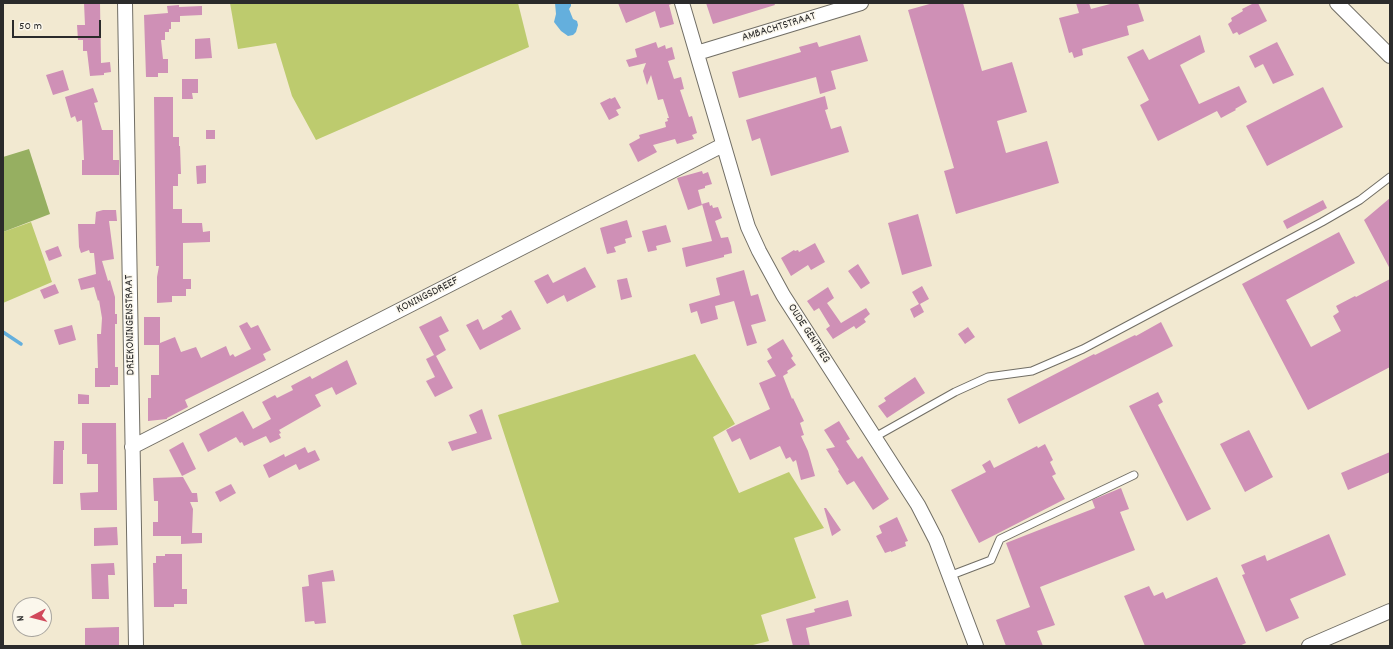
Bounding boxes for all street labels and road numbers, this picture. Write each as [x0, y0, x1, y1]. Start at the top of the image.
street label: AMBACHTSTRAAT [740, 10, 818, 46]
street label: KONINGSDREEF [395, 274, 461, 318]
street label: DRIEKONINGENSTRAAT [123, 275, 139, 375]
street label: OUDE GENTWEG [784, 302, 832, 366]

